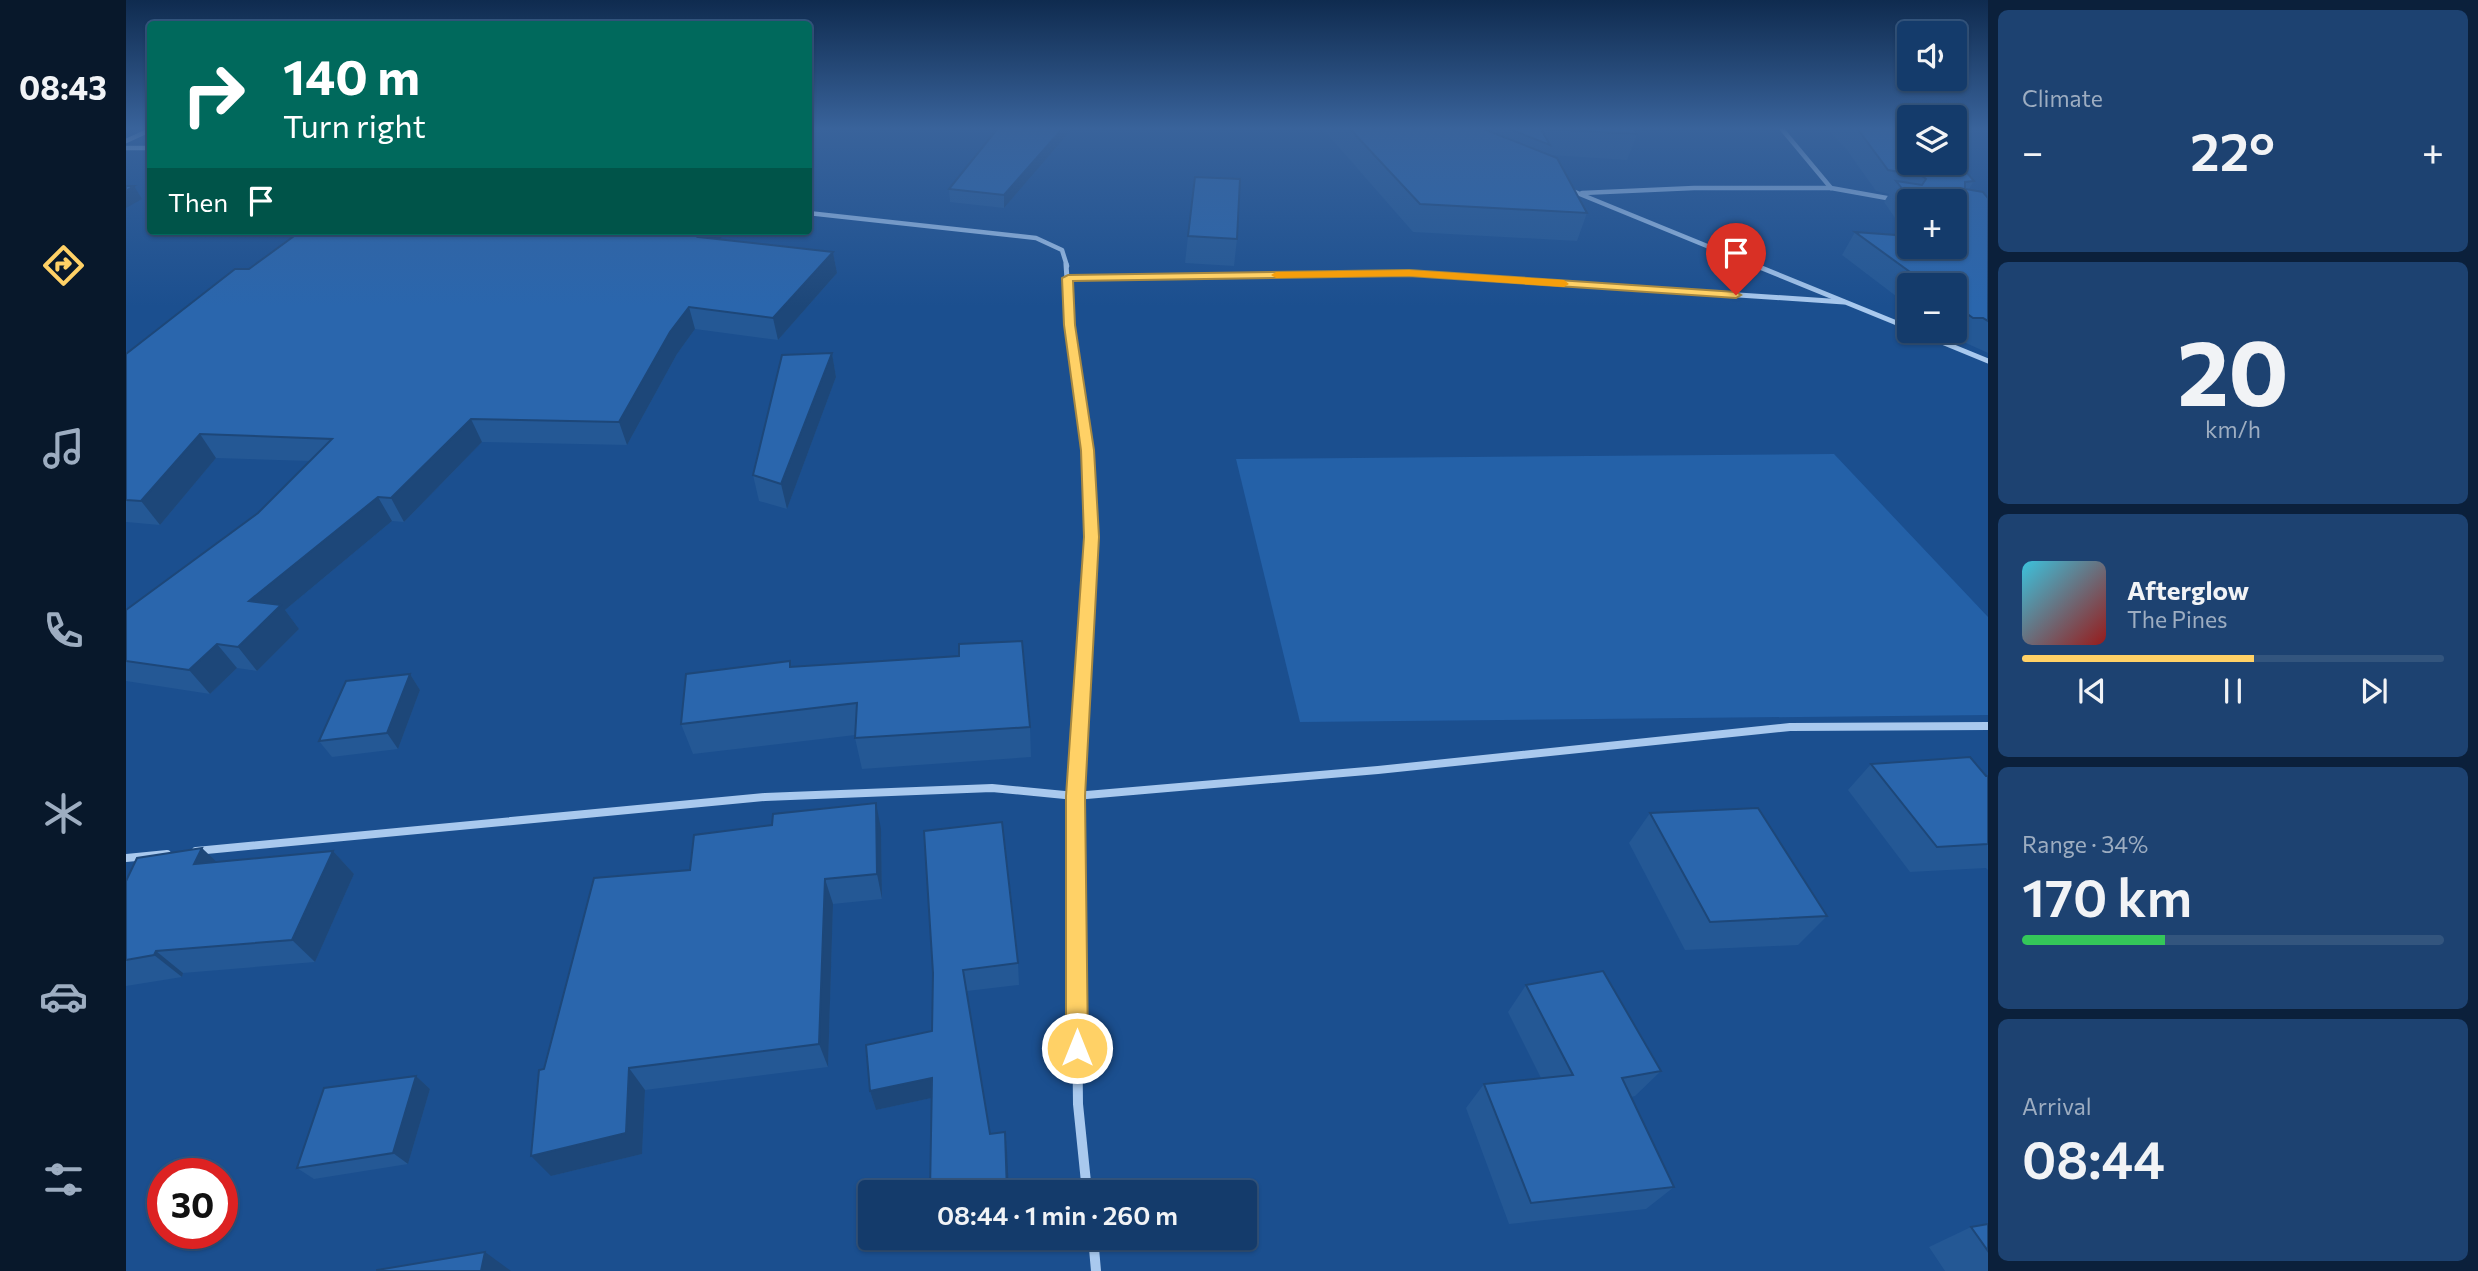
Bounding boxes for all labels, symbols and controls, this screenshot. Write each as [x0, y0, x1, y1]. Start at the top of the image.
map controls [1897, 21, 1967, 343]
button: sound [1897, 21, 1967, 91]
text: 140 m [283, 45, 420, 105]
icon: right [168, 49, 259, 140]
text: 08:43 [19, 67, 107, 107]
text: Climate [2022, 84, 2103, 112]
text: Turn right [283, 105, 426, 145]
button: layers [1897, 105, 1967, 175]
text: 22° [2190, 118, 2275, 182]
text: − [2022, 127, 2044, 174]
text: + [2422, 127, 2444, 174]
icon: arrive [242, 182, 280, 220]
text: Then [168, 186, 228, 217]
button: + [1897, 189, 1967, 259]
pin [1706, 223, 1766, 295]
icon: arrive [1717, 234, 1755, 272]
icon: directions [39, 241, 88, 290]
button: − [1897, 273, 1967, 343]
text: 20 [2177, 313, 2289, 425]
text: km/h [2205, 415, 2261, 443]
icon: music [39, 424, 88, 473]
text: Afterglow [2127, 574, 2249, 605]
text: The Pines [2127, 605, 2228, 633]
icon: phone [39, 606, 88, 655]
icon: previous [2073, 672, 2111, 710]
icon: pause [2214, 672, 2252, 710]
icon: next [2355, 672, 2393, 710]
icon: climate [39, 789, 88, 838]
text: Range · 34% [2022, 830, 2148, 858]
text: 170 km [2022, 864, 2192, 928]
icon: car [39, 972, 88, 1021]
position arrow [1040, 1011, 1114, 1085]
text: Arrival [2022, 1092, 2092, 1120]
text: 08:44 [2022, 1126, 2165, 1190]
icon: filters [39, 1155, 88, 1204]
speed limit sign: 30 [147, 1158, 238, 1249]
text: 08:44 · 1 min · 260 m [937, 1199, 1178, 1230]

